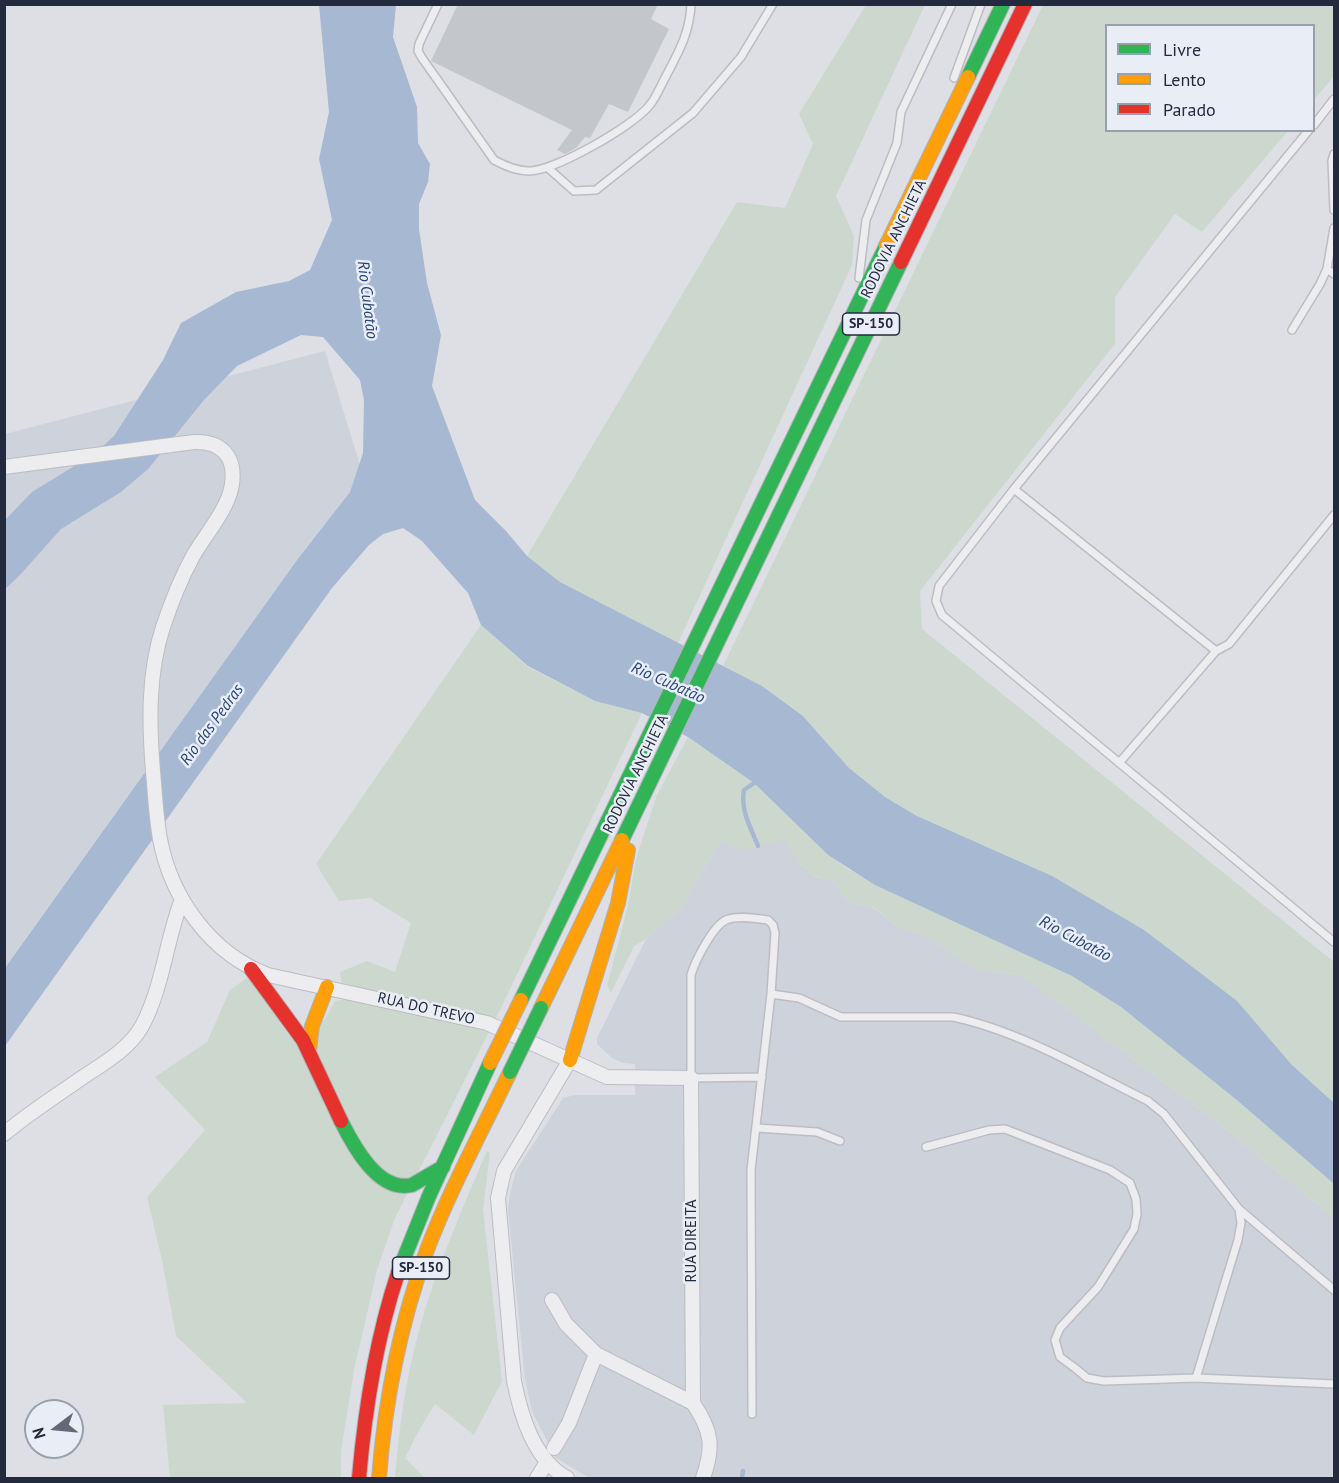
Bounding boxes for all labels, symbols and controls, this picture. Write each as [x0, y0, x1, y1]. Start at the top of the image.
legend [1105, 24, 1315, 132]
text: Livre [1163, 38, 1201, 61]
text: Lento [1163, 68, 1206, 91]
text: Parado [1163, 98, 1216, 121]
street label: RODOVIA ANCHIETA [857, 177, 931, 301]
water label: Rio Cubatão [353, 260, 381, 340]
road number: SP-150 [842, 313, 900, 335]
water label: Rio Cubatão [628, 658, 708, 708]
water label: Rio das Pedras [176, 681, 248, 769]
street label: RODOVIA ANCHIETA [599, 712, 673, 836]
water label: Rio Cubatão [1036, 912, 1114, 966]
street label: RUA DO TREVO [376, 989, 476, 1029]
street label: RUA DIREITA [683, 1199, 701, 1283]
road number: SP-150 [392, 1257, 450, 1279]
north arrow [24, 1399, 84, 1459]
text: N [28, 1426, 50, 1441]

